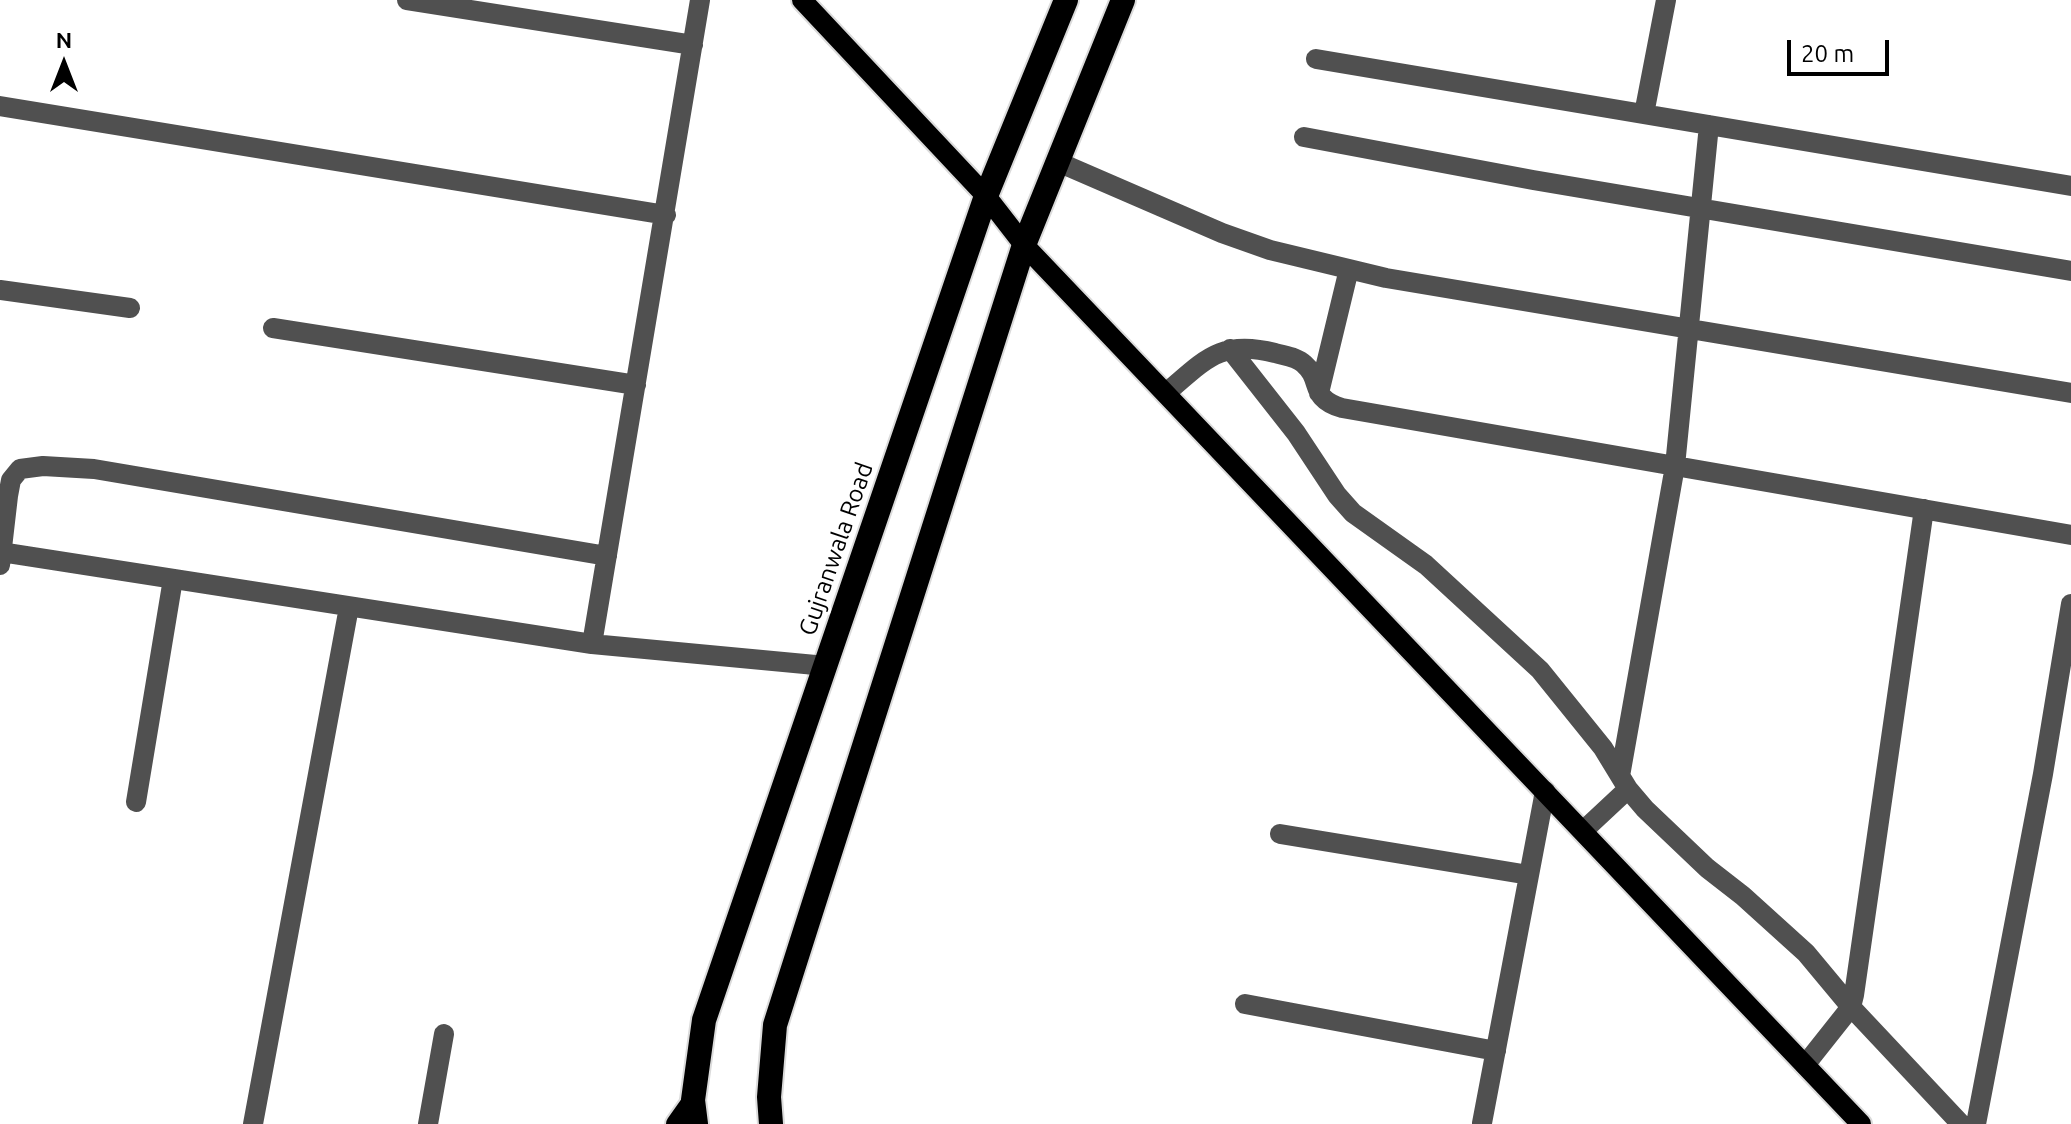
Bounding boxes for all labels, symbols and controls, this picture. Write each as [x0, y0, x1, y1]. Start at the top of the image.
north arrow [24, 24, 104, 104]
scale bar [1791, 24, 1893, 74]
text: N [56, 27, 72, 52]
text: 20 m [1801, 40, 1854, 67]
street label: Gujranwala Road [793, 459, 879, 639]

